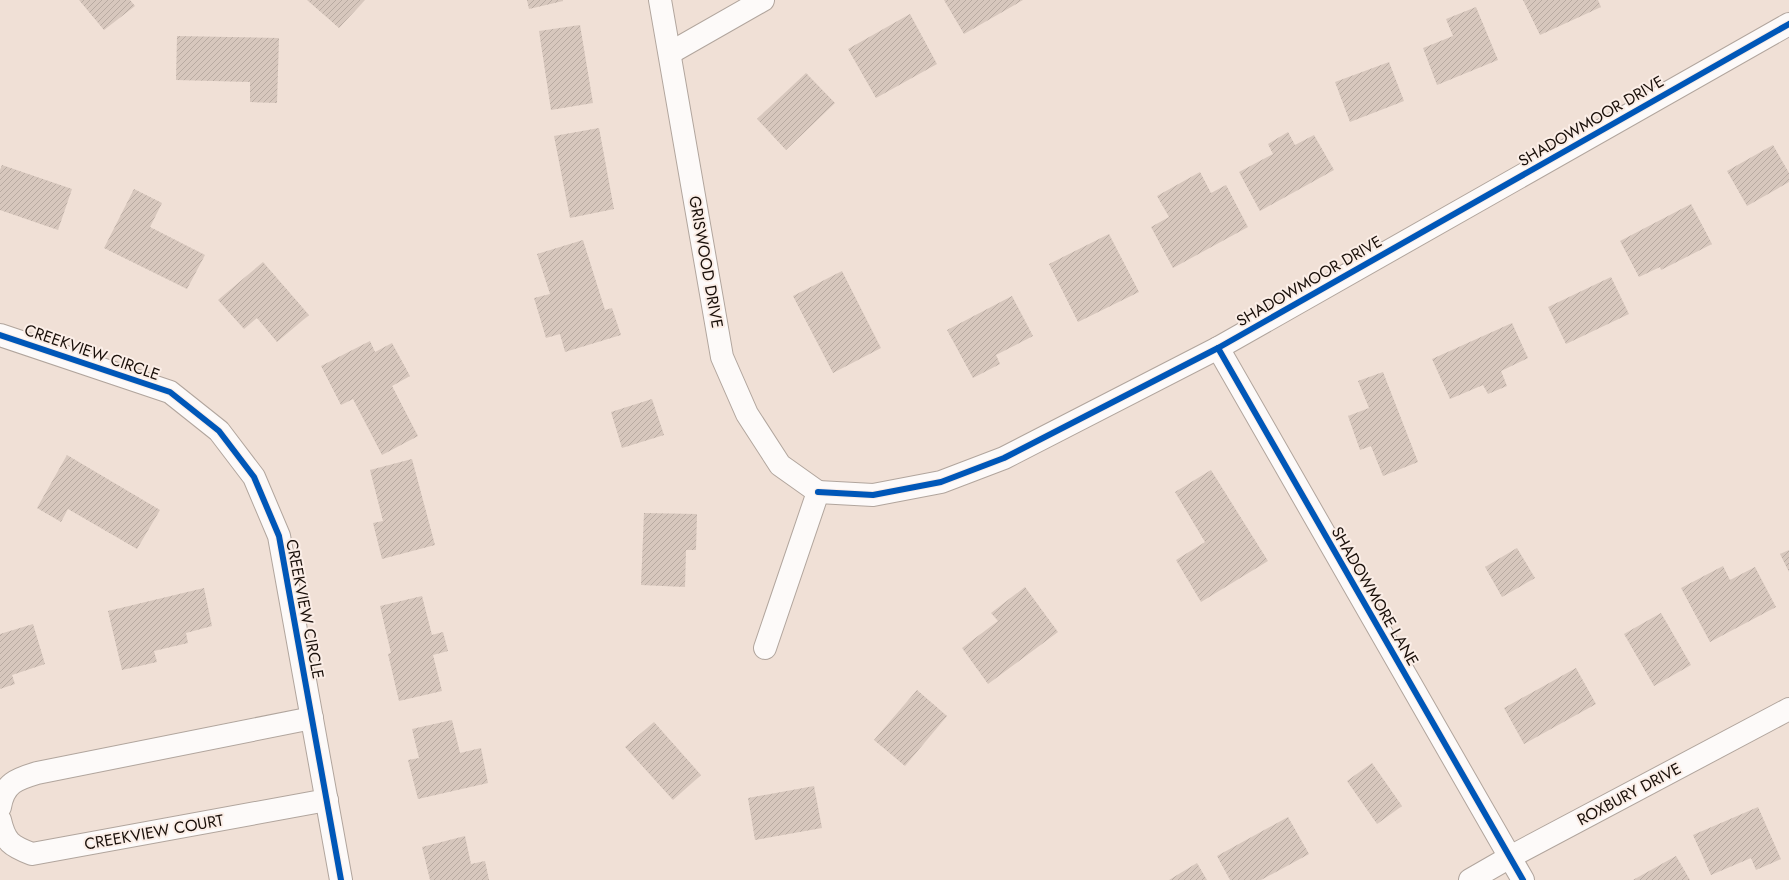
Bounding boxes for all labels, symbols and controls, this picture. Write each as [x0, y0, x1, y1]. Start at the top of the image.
street label: SHADOWMOOR DRIVE [1514, 70, 1668, 172]
street label: GRISWOOD DRIVE [683, 194, 729, 330]
street label: SHADOWMOOR DRIVE [1232, 230, 1386, 332]
street label: CREEKVIEW CIRCLE [21, 318, 163, 386]
street label: SHADOWMORE LANE [1326, 522, 1424, 670]
street label: CREEKVIEW CIRCLE [280, 537, 330, 681]
street label: ROXBURY DRIVE [1573, 757, 1685, 831]
street label: CREEKVIEW COURT [83, 808, 226, 856]

